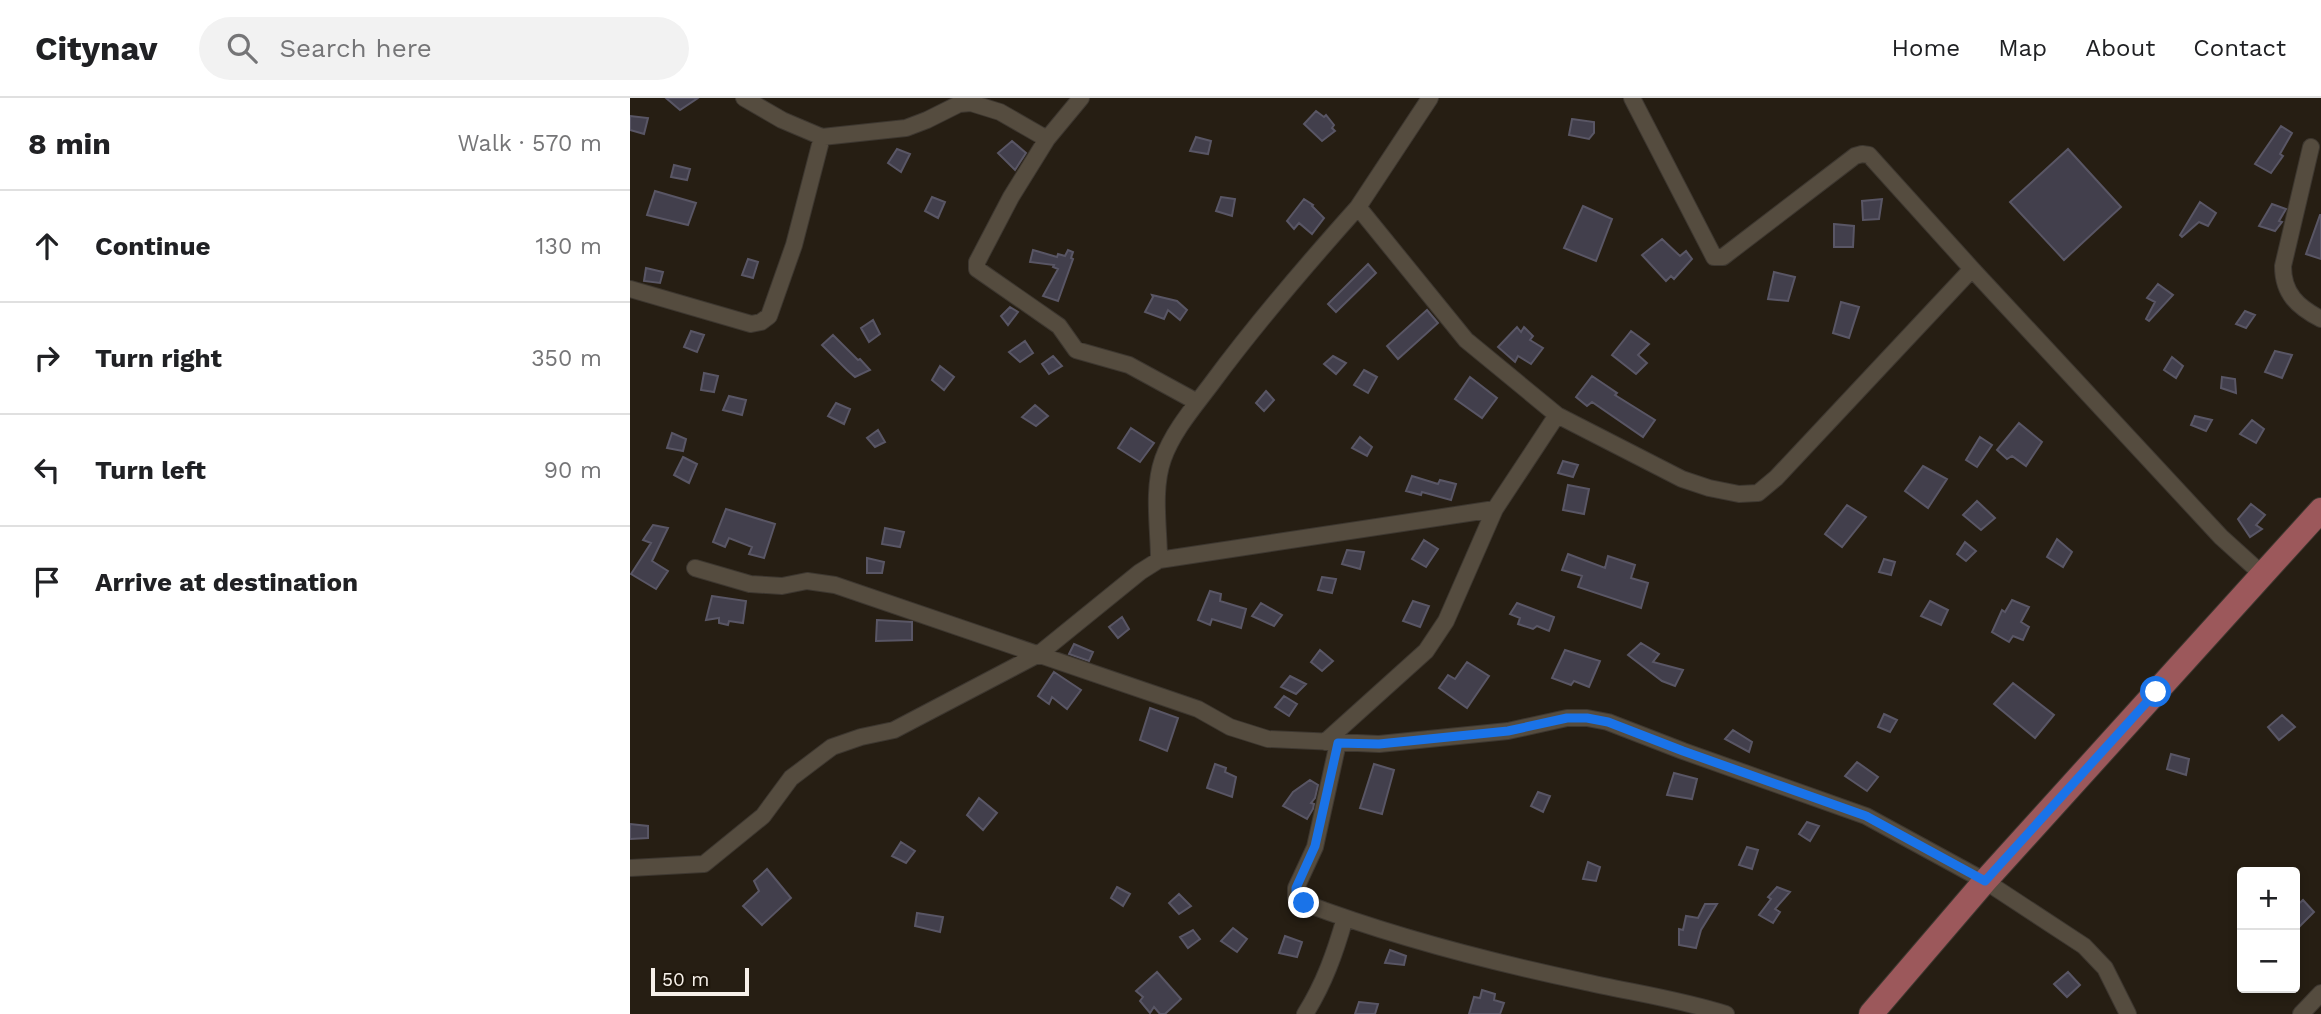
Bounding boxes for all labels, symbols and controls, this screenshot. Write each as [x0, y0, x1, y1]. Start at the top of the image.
search box [199, 17, 689, 80]
text: Citynav [35, 29, 157, 68]
icon: search [223, 29, 261, 67]
text: Search here [279, 33, 432, 63]
text: Home [1892, 34, 1960, 62]
text: Map [1998, 34, 2047, 62]
text: About [2085, 34, 2155, 62]
text: Contact [2193, 34, 2286, 62]
text: 8 min [28, 126, 111, 161]
text: Walk · 570 m [457, 130, 602, 157]
icon: ahead [28, 227, 66, 265]
text: Continue [95, 231, 211, 261]
text: 130 m [536, 233, 602, 260]
icon: right [28, 339, 66, 377]
text: Turn right [95, 343, 222, 373]
text: 350 m [531, 345, 602, 372]
icon: left [28, 451, 66, 489]
text: Turn left [95, 455, 206, 485]
text: 90 m [544, 457, 602, 484]
icon: arrive [28, 563, 66, 601]
text: Arrive at destination [95, 567, 358, 597]
route start [2140, 676, 2171, 707]
map controls [2237, 867, 2300, 993]
button: + [2237, 867, 2300, 930]
route end [1288, 887, 1319, 918]
button: − [2237, 930, 2300, 993]
scale bar [651, 965, 749, 997]
text: 50 m [662, 968, 709, 991]

